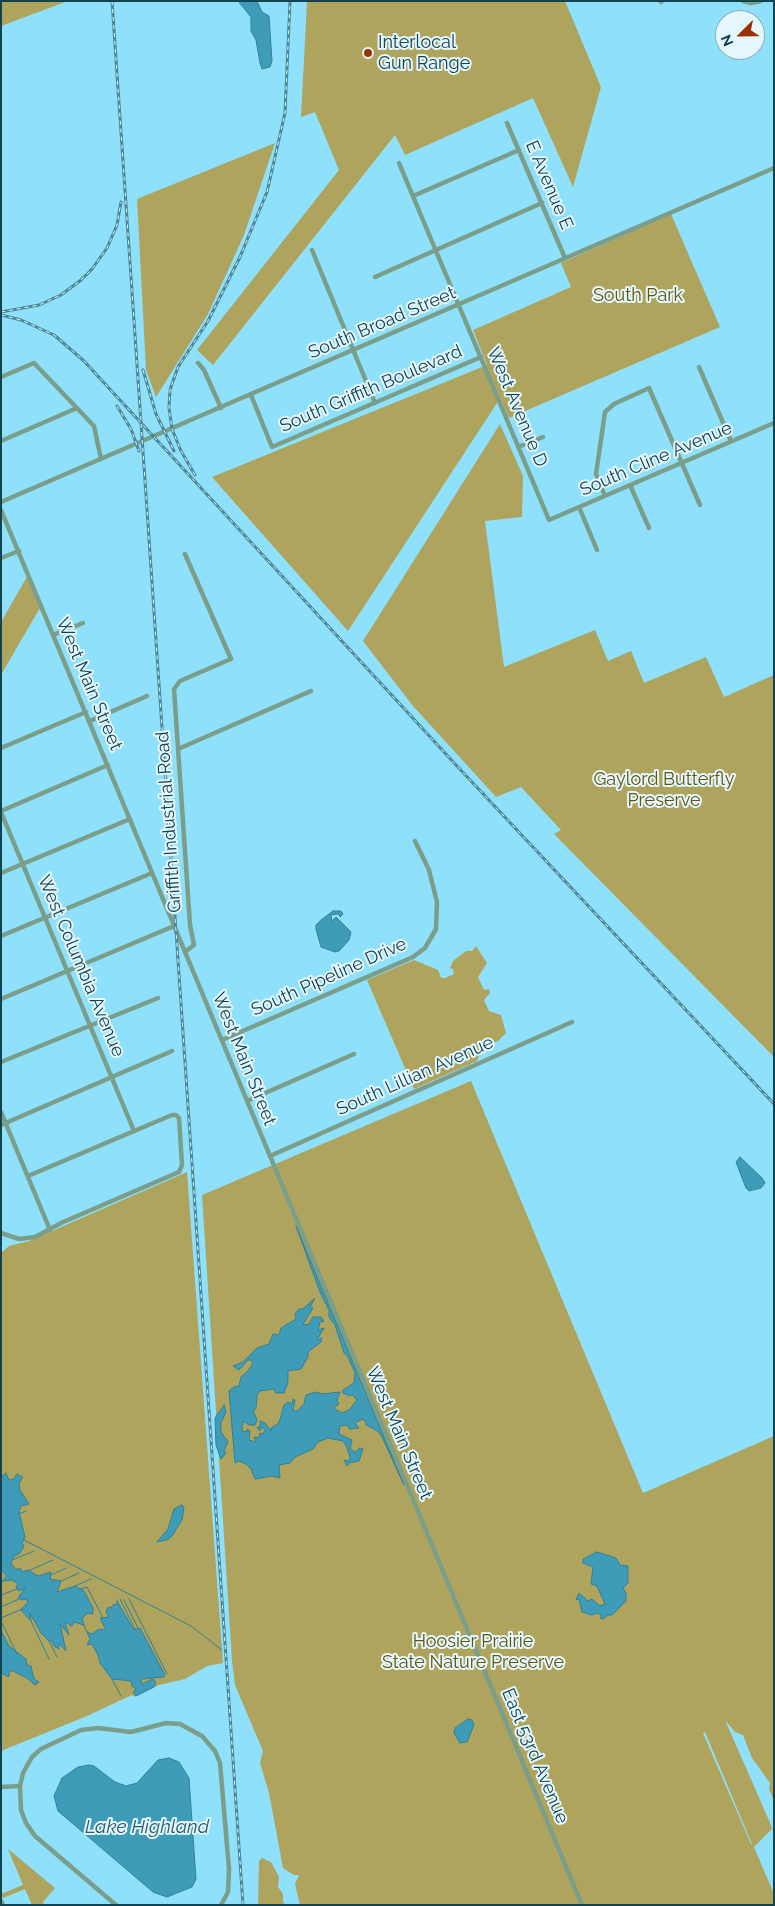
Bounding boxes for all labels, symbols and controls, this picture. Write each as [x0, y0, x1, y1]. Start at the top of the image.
north arrow [715, 10, 765, 60]
place label: Interlocal Gun Range [378, 32, 470, 74]
text: N [718, 32, 737, 49]
marker: Interlocal Gun Range [362, 47, 374, 59]
street label: E Avenue E [521, 137, 577, 233]
street label: South Broad Street [305, 282, 459, 364]
park label: South Park [593, 285, 683, 307]
street label: South Griffith Boulevard [277, 341, 465, 437]
street label: West Avenue D [482, 344, 552, 470]
street label: South Cline Avenue [577, 417, 735, 501]
street label: West Main Street [51, 614, 127, 754]
street label: Griffith Industrial Road [152, 731, 186, 913]
park label: Gaylord Butterfly Preserve [593, 769, 735, 812]
street label: West Columbia Avenue [33, 872, 129, 1060]
street label: South Pipeline Drive [248, 933, 410, 1021]
street label: West Main Street [207, 989, 281, 1129]
street label: South Lillian Avenue [333, 1032, 497, 1120]
street label: West Main Street [361, 1363, 437, 1503]
park label: Hoosier Prairie State Nature Preserve [382, 1631, 564, 1674]
street label: East 53rd Avenue [497, 1685, 573, 1827]
water label: Lake Highland [85, 1816, 209, 1838]

